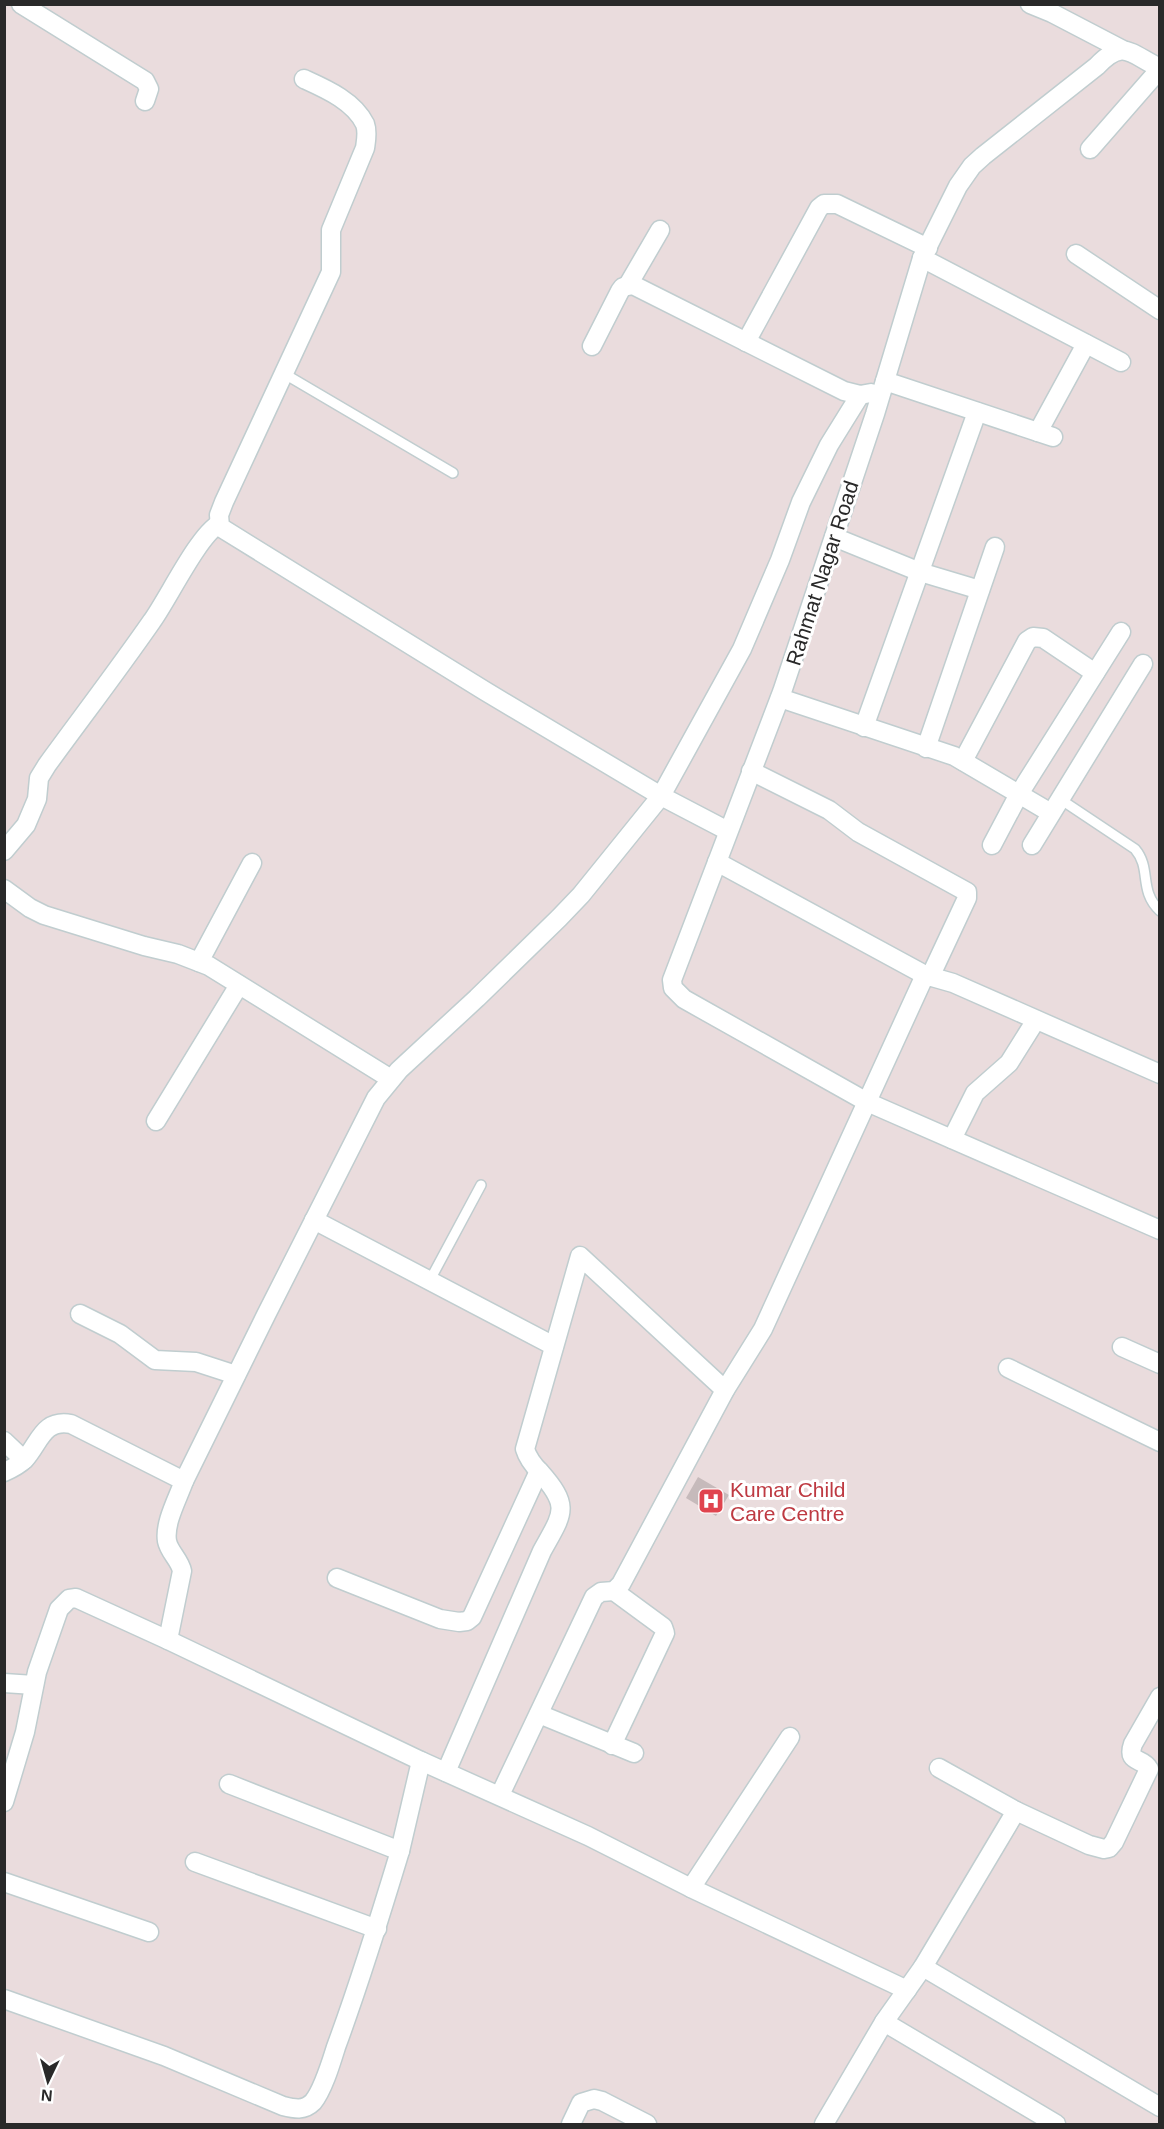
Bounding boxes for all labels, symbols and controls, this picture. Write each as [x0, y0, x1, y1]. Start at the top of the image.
street label: Rahmat Nagar Road [781, 478, 863, 668]
place label: Kumar Child Care Centre [730, 1478, 846, 1525]
hospital icon: Kumar Child Care Centre [696, 1486, 726, 1516]
north arrow [18, 2051, 78, 2111]
text: N [40, 2086, 53, 2104]

